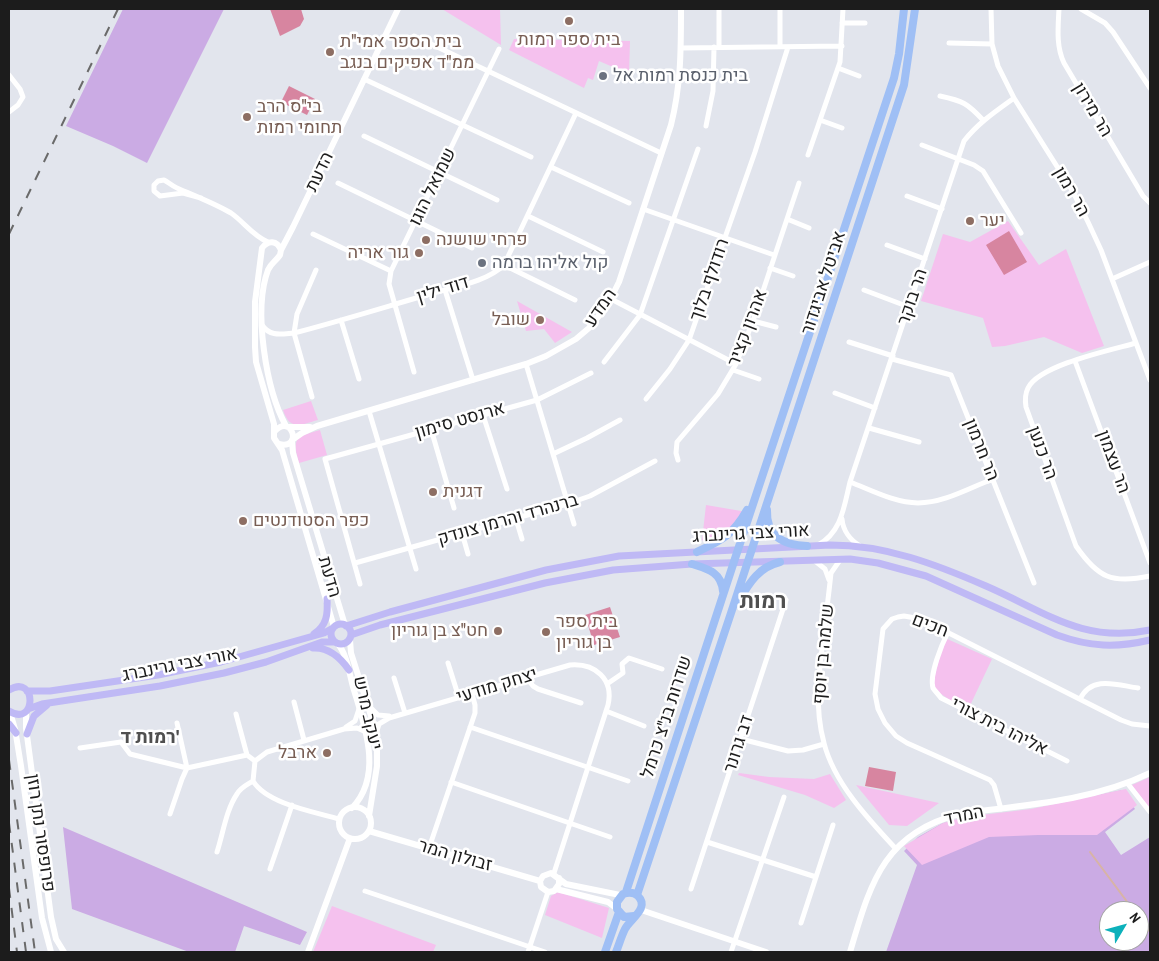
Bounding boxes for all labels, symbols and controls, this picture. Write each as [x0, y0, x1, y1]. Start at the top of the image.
marker: בית ספר רמות [563, 15, 575, 27]
place label: בית ספר רמות [518, 29, 620, 51]
place label: בית הספר אמי"ת ממ"ד אפיקים בנגב [340, 31, 474, 74]
marker: בית הספר אמי"ת ממ"ד אפיקים בנגב [324, 46, 336, 58]
place label: בית כנסת רמות אל [613, 65, 748, 87]
marker: בית כנסת רמות אל [597, 70, 609, 82]
street label: הר מירון [1067, 79, 1117, 141]
place label: בי"ס הרב תחומי רמות [257, 96, 342, 138]
marker: בי"ס הרב תחומי רמות [241, 111, 253, 123]
street label: שמואל הוגו [405, 144, 461, 230]
street label: הדעת [301, 149, 339, 195]
street label: הר רמון [1048, 163, 1094, 221]
place label: יער [980, 210, 1005, 232]
marker: יער [964, 215, 976, 227]
street label: אביטל אביגדור [797, 228, 851, 338]
place label: פרחי שושנה [436, 229, 528, 251]
marker: פרחי שושנה [420, 234, 432, 246]
street label: רודולף בלוך [686, 236, 734, 324]
place label: גור אריה [347, 242, 409, 264]
marker: גור אריה [413, 247, 425, 259]
place label: קול אליהו ברמה [492, 252, 608, 274]
marker: קול אליהו ברמה [476, 257, 488, 269]
street label: הר בוקר [893, 266, 933, 328]
street label: דוד ילין [414, 272, 472, 308]
street label: המדע [580, 285, 622, 331]
street label: אהרון קציר [723, 286, 773, 370]
place label: שובל [492, 309, 530, 331]
marker: שובל [534, 314, 546, 326]
street label: ארנסט סימון [413, 398, 507, 444]
street label: הר חרמון [959, 416, 1003, 484]
street label: הר כנען [1022, 423, 1062, 483]
street label: הר עצמון [1092, 427, 1134, 497]
place label: דגנית [443, 481, 483, 503]
marker: דגנית [427, 486, 439, 498]
street label: ברנהרד והרמן צונדק [435, 490, 581, 550]
place label: כפר הסטודנטים [253, 510, 369, 532]
marker: כפר הסטודנטים [237, 515, 249, 527]
street label: אורי צבי גרינברג [692, 520, 810, 548]
street label: הדעת [313, 554, 345, 600]
district label: רמות [740, 589, 786, 615]
street label: שלמה בן יוסף [809, 603, 839, 705]
street label: חכים [909, 609, 951, 643]
place label: בית ספר בן גוריון [556, 611, 618, 654]
place label: חט"צ בן גוריון [391, 620, 488, 642]
marker: חט"צ בן גוריון [492, 625, 504, 637]
marker: בית ספר בן גוריון [540, 626, 552, 638]
street label: אורי צבי גרינברג [120, 643, 240, 687]
street label: שדרות בנ"צ כרמל [637, 653, 697, 781]
street label: יצחק מודעי [454, 663, 540, 709]
street label: יעקב מרש [348, 674, 386, 752]
street label: אליהו בית צורי [947, 693, 1051, 761]
street label: דב גרונר [720, 712, 758, 776]
district label: רמות ד' [120, 727, 180, 749]
place label: ארבל [278, 742, 317, 764]
marker: ארבל [321, 747, 333, 759]
street label: פרופסור נתן רוזן [21, 773, 59, 893]
street label: המרד [942, 801, 986, 831]
street label: זבולון המר [416, 835, 494, 877]
north arrow [1099, 901, 1149, 951]
text: N [1125, 909, 1145, 926]

